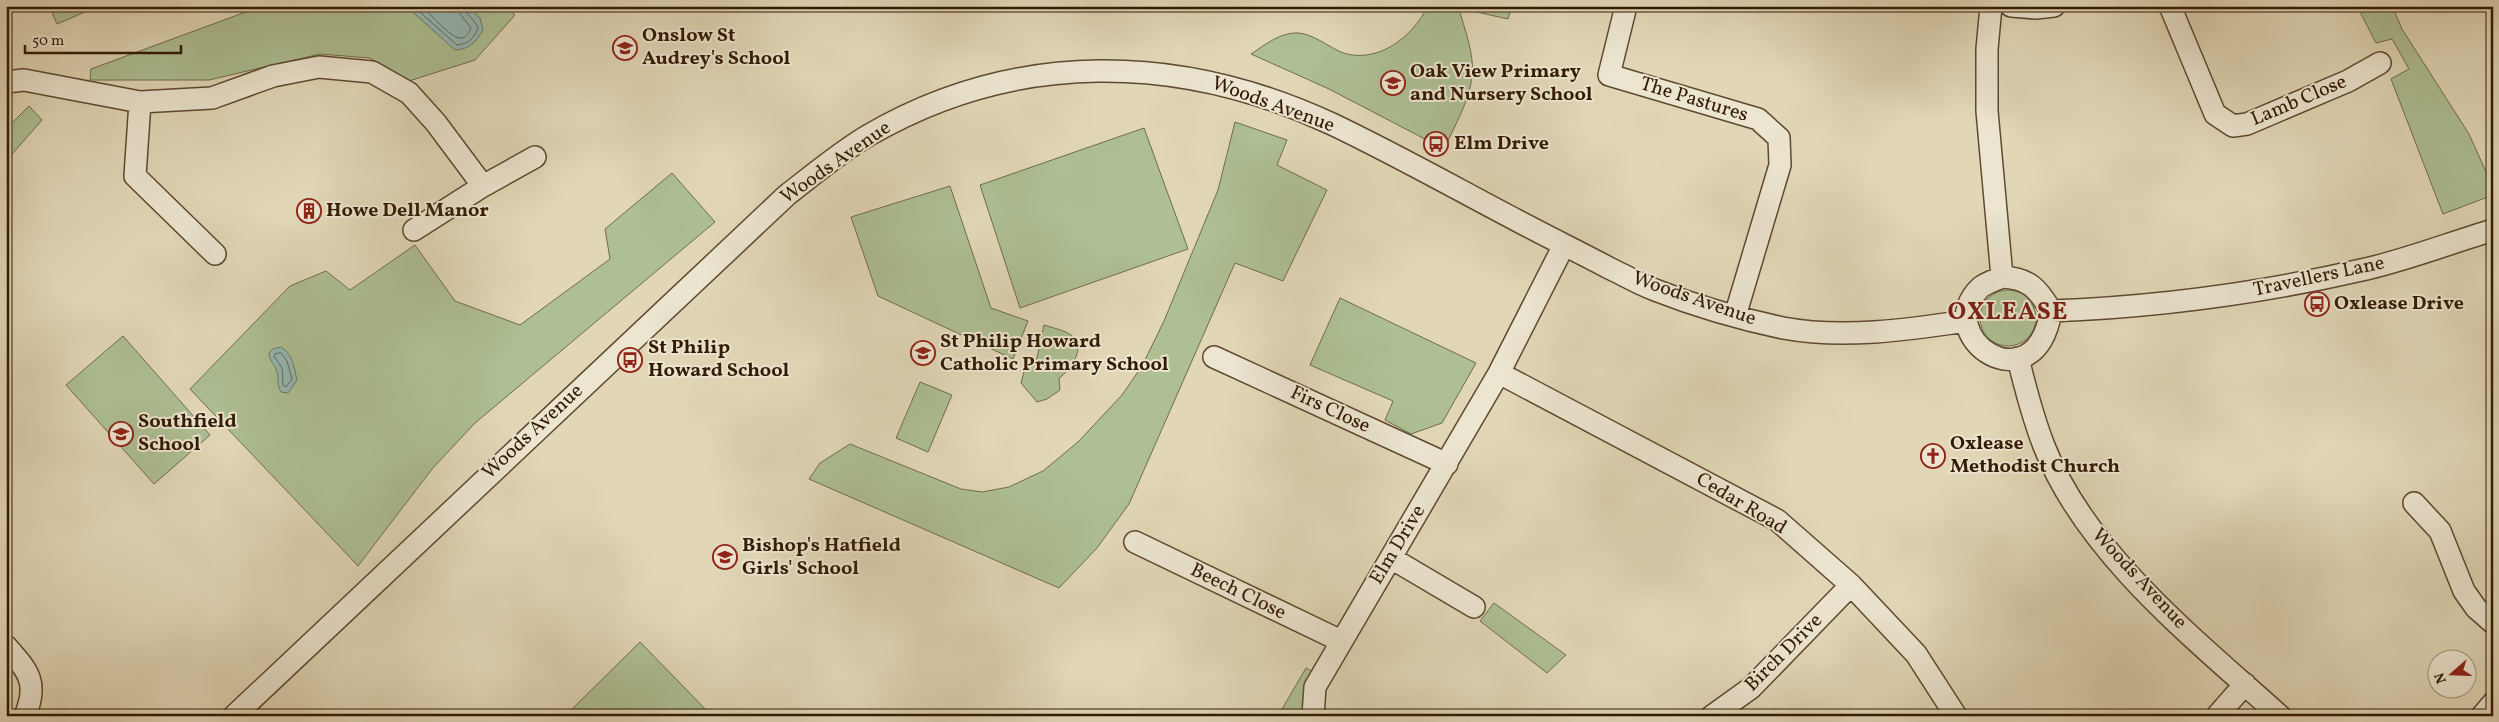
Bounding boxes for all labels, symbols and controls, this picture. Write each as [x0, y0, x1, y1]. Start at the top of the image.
scale bar [25, 22, 181, 54]
place label: Onslow St Audrey's School [642, 22, 791, 73]
text: 50 m [32, 31, 64, 52]
school or university icon: Onslow St Audrey's School [612, 35, 638, 61]
place label: Oak View Primary and Nursery School [1410, 58, 1593, 109]
street label: Lamb Close [2247, 68, 2351, 134]
street label: Woods Avenue [1208, 70, 1338, 140]
school or university icon: Oak View Primary and Nursery School [1380, 70, 1406, 96]
street label: The Pastures [1637, 70, 1751, 130]
street label: Woods Avenue [775, 115, 897, 211]
place label: Elm Drive [1454, 130, 1549, 158]
bus stop icon: Elm Drive [1423, 131, 1449, 157]
place label: Howe Dell Manor [326, 197, 489, 225]
building icon: Howe Dell Manor [296, 198, 322, 224]
street label: Travellers Lane [2251, 249, 2387, 305]
street label: Woods Avenue [1628, 265, 1760, 333]
place label: Oxlease Drive [2334, 290, 2464, 318]
bus stop icon: Oxlease Drive [2304, 291, 2330, 317]
district label: OXLEASE [1948, 295, 2068, 330]
place label: St Philip Howard Catholic Primary School [940, 328, 1169, 379]
place label: St Philip Howard School [648, 334, 790, 385]
school or university icon: St Philip Howard Catholic Primary School [910, 340, 936, 366]
bus stop icon: St Philip Howard School [617, 347, 643, 373]
street label: Woods Avenue [476, 378, 590, 486]
street label: Firs Close [1285, 379, 1375, 441]
place label: Southfield School [138, 408, 237, 459]
school or university icon: Southfield School [108, 421, 134, 447]
place label: Oxlease Methodist Church [1950, 430, 2120, 481]
church icon: Oxlease Methodist Church [1920, 443, 1946, 469]
street label: Cedar Road [1690, 466, 1792, 542]
street label: Elm Drive [1363, 500, 1433, 590]
street label: Woods Avenue [2085, 522, 2193, 636]
place label: Bishop's Hatfield Girls' School [742, 532, 901, 583]
school or university icon: Bishop's Hatfield Girls' School [712, 544, 738, 570]
street label: Beech Close [1185, 557, 1291, 627]
street label: Birch Drive [1739, 608, 1829, 698]
north arrow [2426, 650, 2476, 700]
text: N [2431, 670, 2452, 686]

